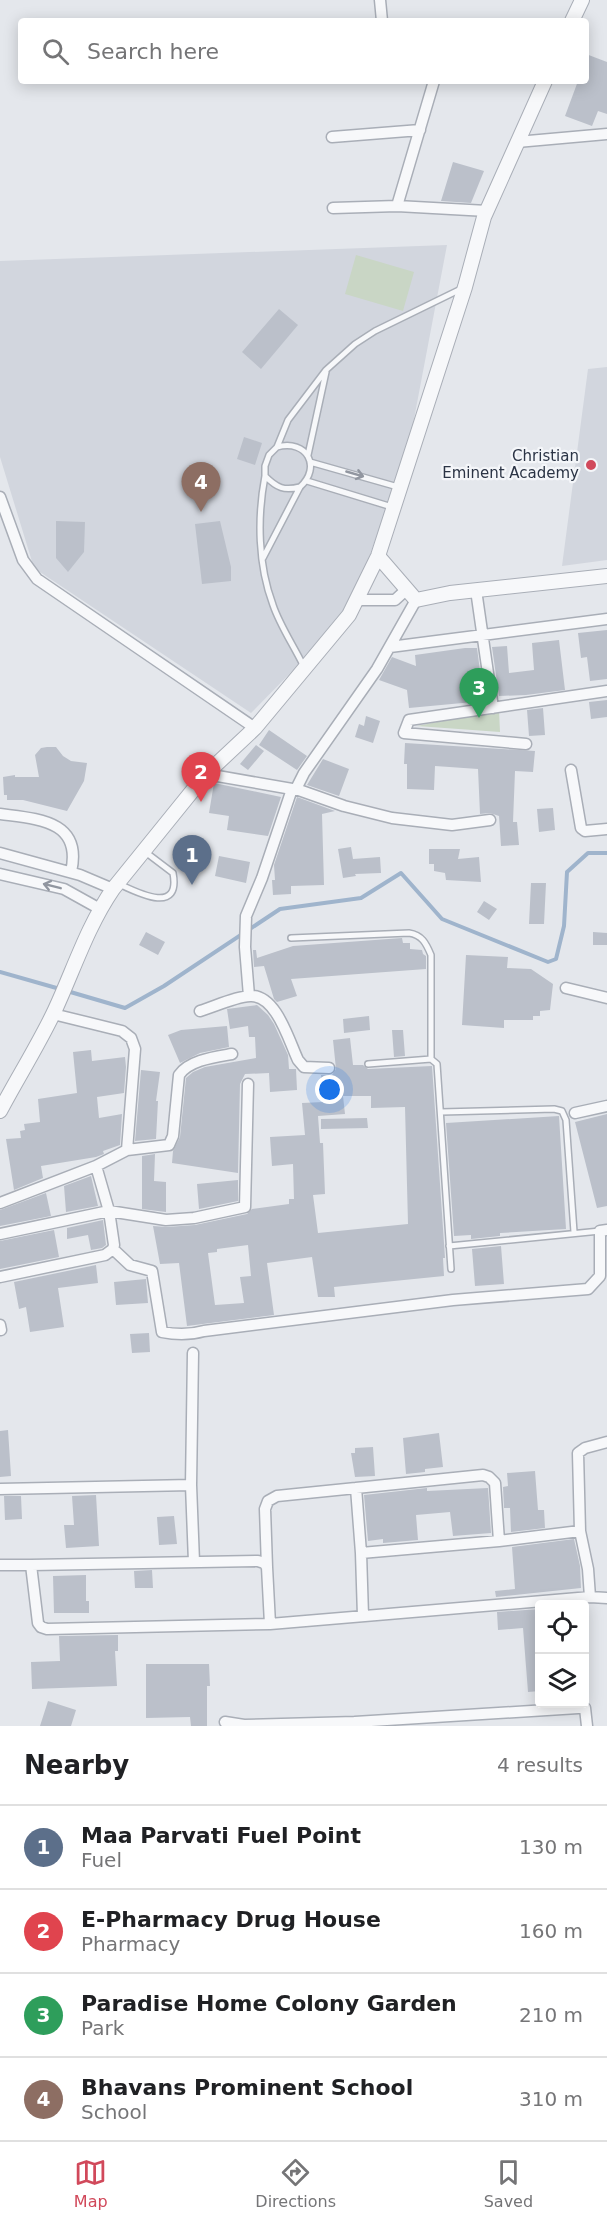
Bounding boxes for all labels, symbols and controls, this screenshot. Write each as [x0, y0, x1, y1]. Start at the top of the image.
search box [18, 18, 589, 84]
icon: search [39, 35, 72, 68]
text: Search here [87, 39, 219, 64]
place label: Christian Eminent Academy [442, 447, 579, 482]
marker: Christian Eminent Academy [584, 458, 598, 472]
pin: 4 [182, 462, 220, 512]
one-way arrow [345, 469, 364, 481]
pin: 3 [460, 668, 498, 718]
pin: 2 [182, 752, 220, 802]
pin: 1 [172, 836, 212, 885]
one-way arrow [43, 880, 62, 892]
your location [315, 1075, 344, 1104]
map controls [535, 1600, 589, 1708]
button: locate [535, 1600, 589, 1654]
button: layers [535, 1654, 589, 1708]
text: Nearby [24, 1750, 129, 1780]
text: 4 results [497, 1753, 583, 1777]
text: Maa Parvati Fuel Point [81, 1823, 361, 1848]
text: 1 [37, 1835, 50, 1859]
text: 130 m [519, 1835, 583, 1859]
text: Fuel [81, 1848, 122, 1872]
text: E-Pharmacy Drug House [81, 1907, 381, 1932]
text: 2 [37, 1919, 50, 1943]
text: 160 m [519, 1919, 583, 1943]
text: Pharmacy [81, 1932, 180, 1956]
text: Paradise Home Colony Garden [81, 1991, 457, 2016]
text: 3 [37, 2003, 50, 2027]
text: 210 m [519, 2003, 583, 2027]
text: Park [81, 2016, 124, 2040]
text: Bhavans Prominent School [81, 2075, 413, 2100]
text: 4 [37, 2087, 50, 2111]
text: 310 m [519, 2087, 583, 2111]
text: School [81, 2100, 147, 2124]
tab: Map [74, 2156, 108, 2211]
tab: Directions [255, 2156, 336, 2211]
tab: Saved [484, 2156, 533, 2211]

